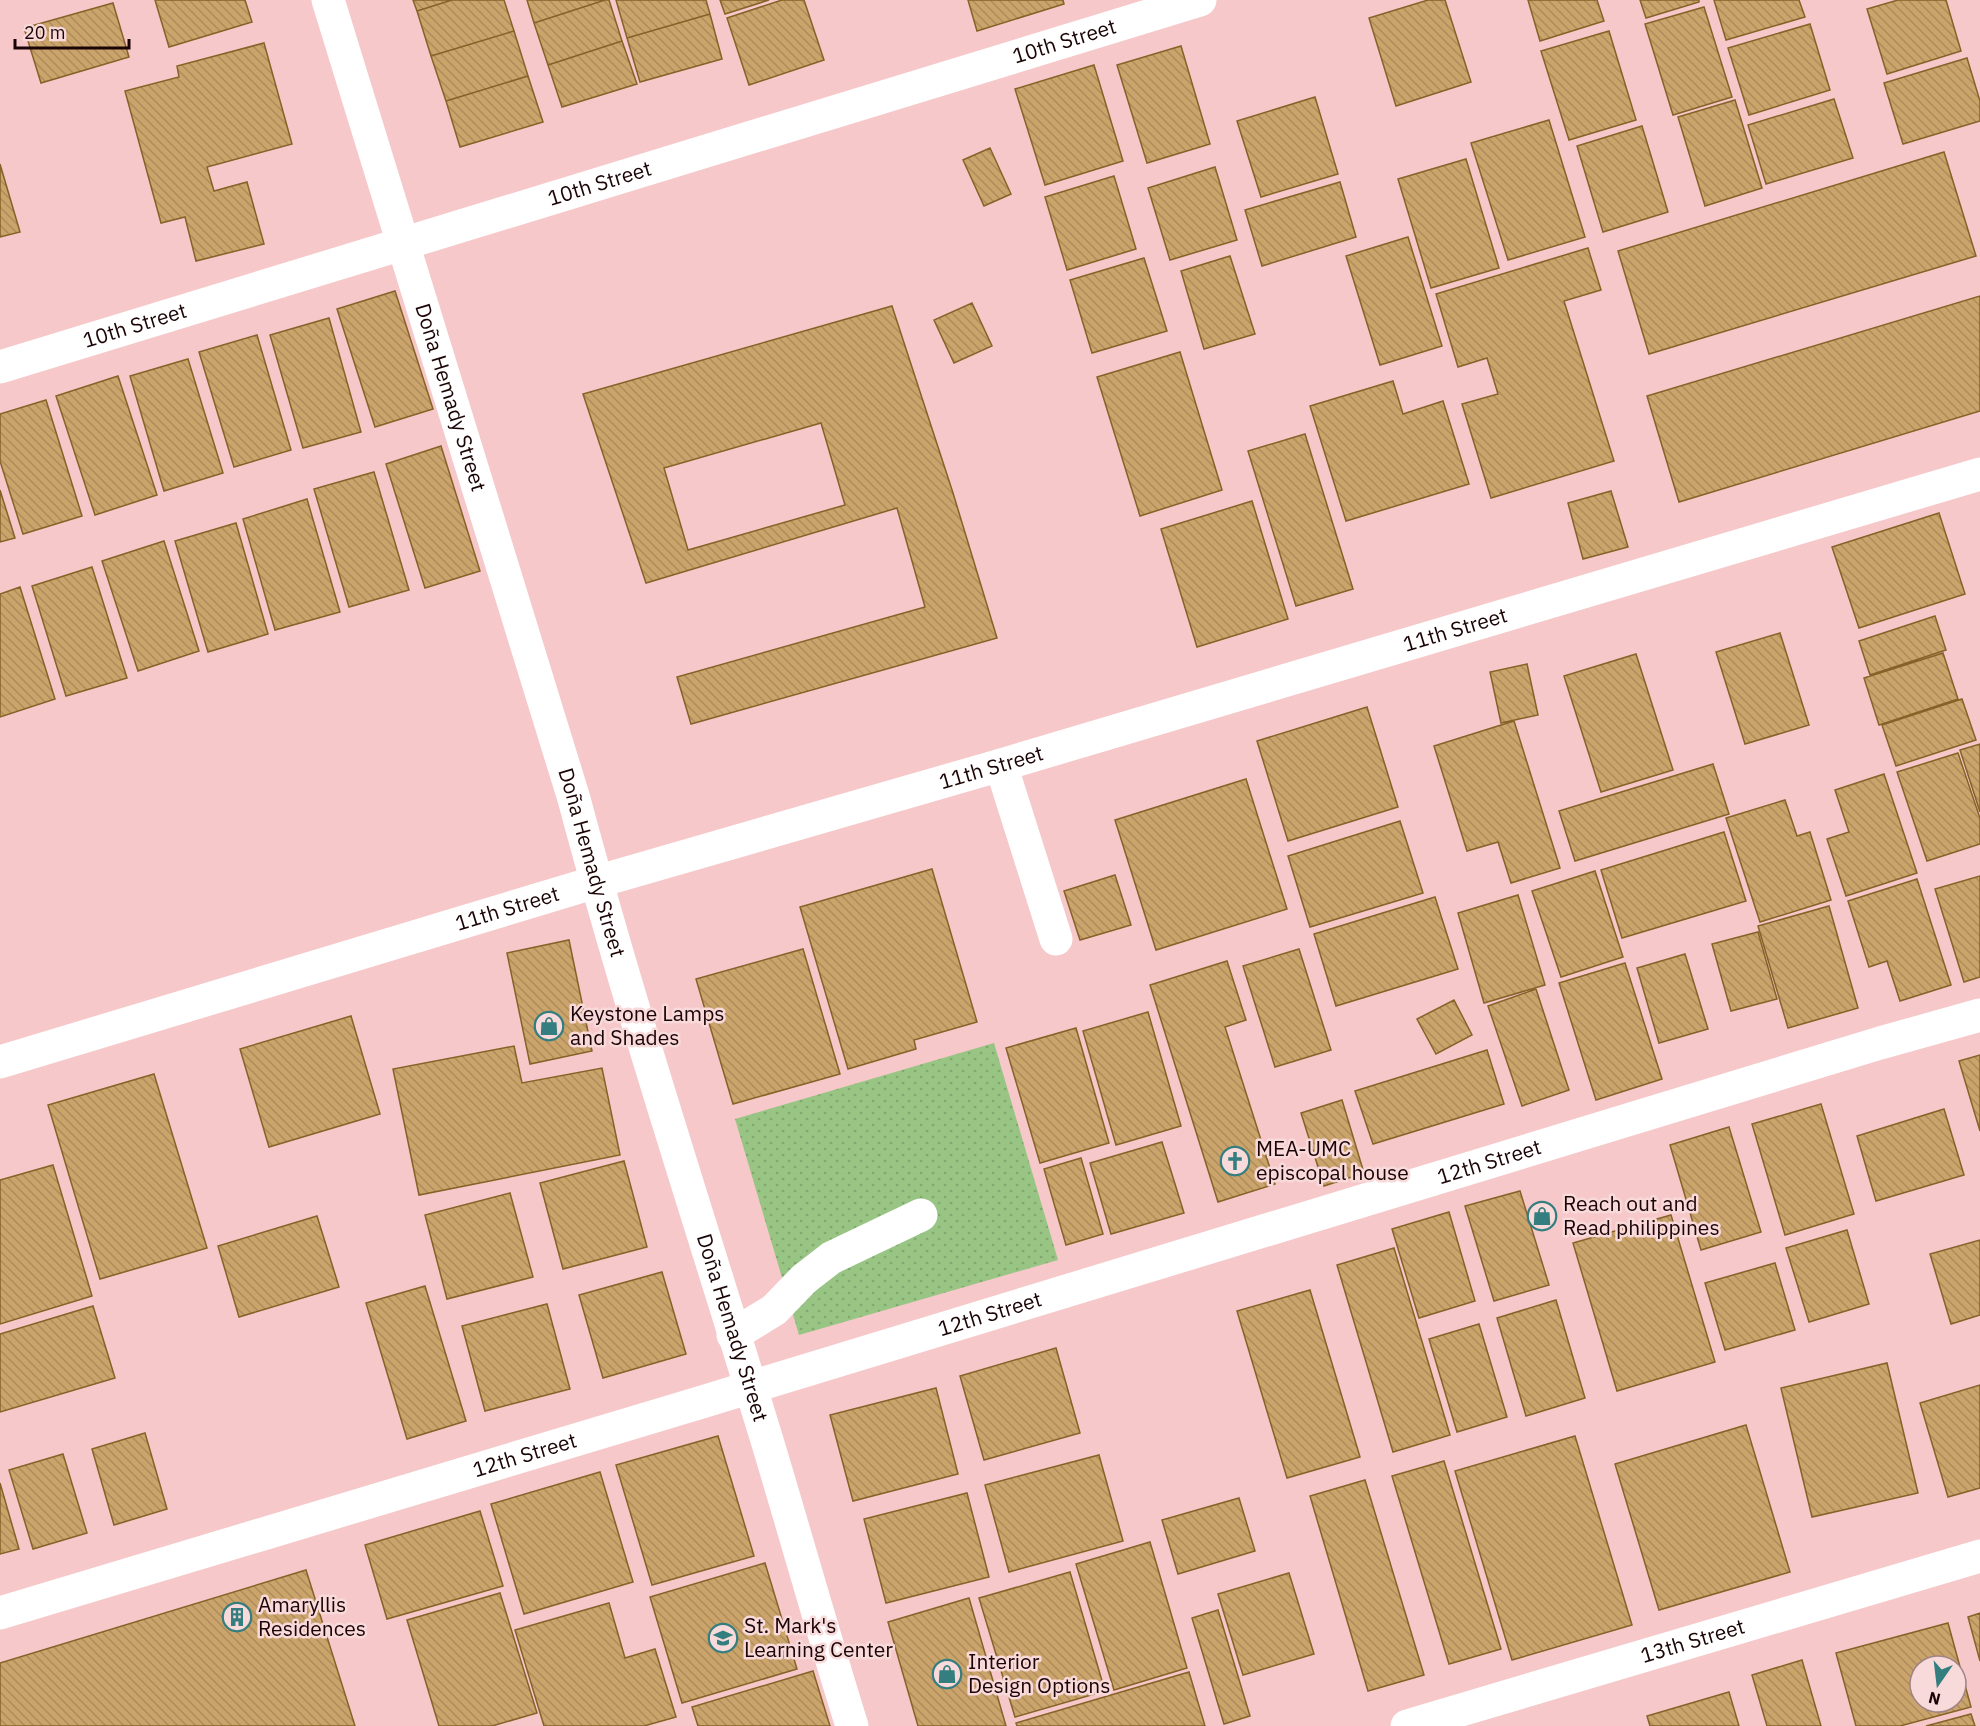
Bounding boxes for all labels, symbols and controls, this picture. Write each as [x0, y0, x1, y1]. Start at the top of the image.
street label: 10th Street [1009, 11, 1119, 70]
scale bar [15, 12, 129, 50]
text: 20 m [24, 21, 66, 44]
street label: 10th Street [544, 154, 655, 212]
street label: 10th Street [79, 296, 190, 354]
street label: Doña Hemady Street [409, 300, 493, 495]
street label: 11th Street [1400, 600, 1510, 658]
street label: 11th Street [936, 738, 1046, 795]
street label: Doña Hemady Street [552, 764, 633, 960]
street label: 11th Street [452, 879, 562, 937]
place label: Keystone Lamps and Shades [570, 999, 725, 1051]
shop icon: Keystone Lamps and Shades [533, 1010, 565, 1042]
street label: 12th Street [1434, 1132, 1544, 1190]
place label: MEA-UMC episcopal house [1256, 1134, 1409, 1186]
church icon: MEA-UMC episcopal house [1219, 1145, 1251, 1177]
place label: Reach out and Read philippines [1563, 1189, 1720, 1241]
shop icon: Reach out and Read philippines [1526, 1200, 1558, 1232]
street label: Doña Hemady Street [691, 1230, 775, 1425]
street label: 12th Street [934, 1284, 1045, 1342]
street label: 12th Street [469, 1425, 580, 1483]
place label: Amaryllis Residences [258, 1590, 366, 1642]
building icon: Amaryllis Residences [221, 1601, 253, 1633]
place label: St. Mark's Learning Center [744, 1611, 893, 1663]
street label: 13th Street [1637, 1612, 1748, 1669]
school or university icon: St. Mark's Learning Center [707, 1622, 739, 1654]
place label: Interior Design Options [968, 1647, 1111, 1699]
north arrow [1908, 1654, 1968, 1714]
shop icon: Interior Design Options [931, 1658, 963, 1690]
text: N [1926, 1687, 1942, 1710]

